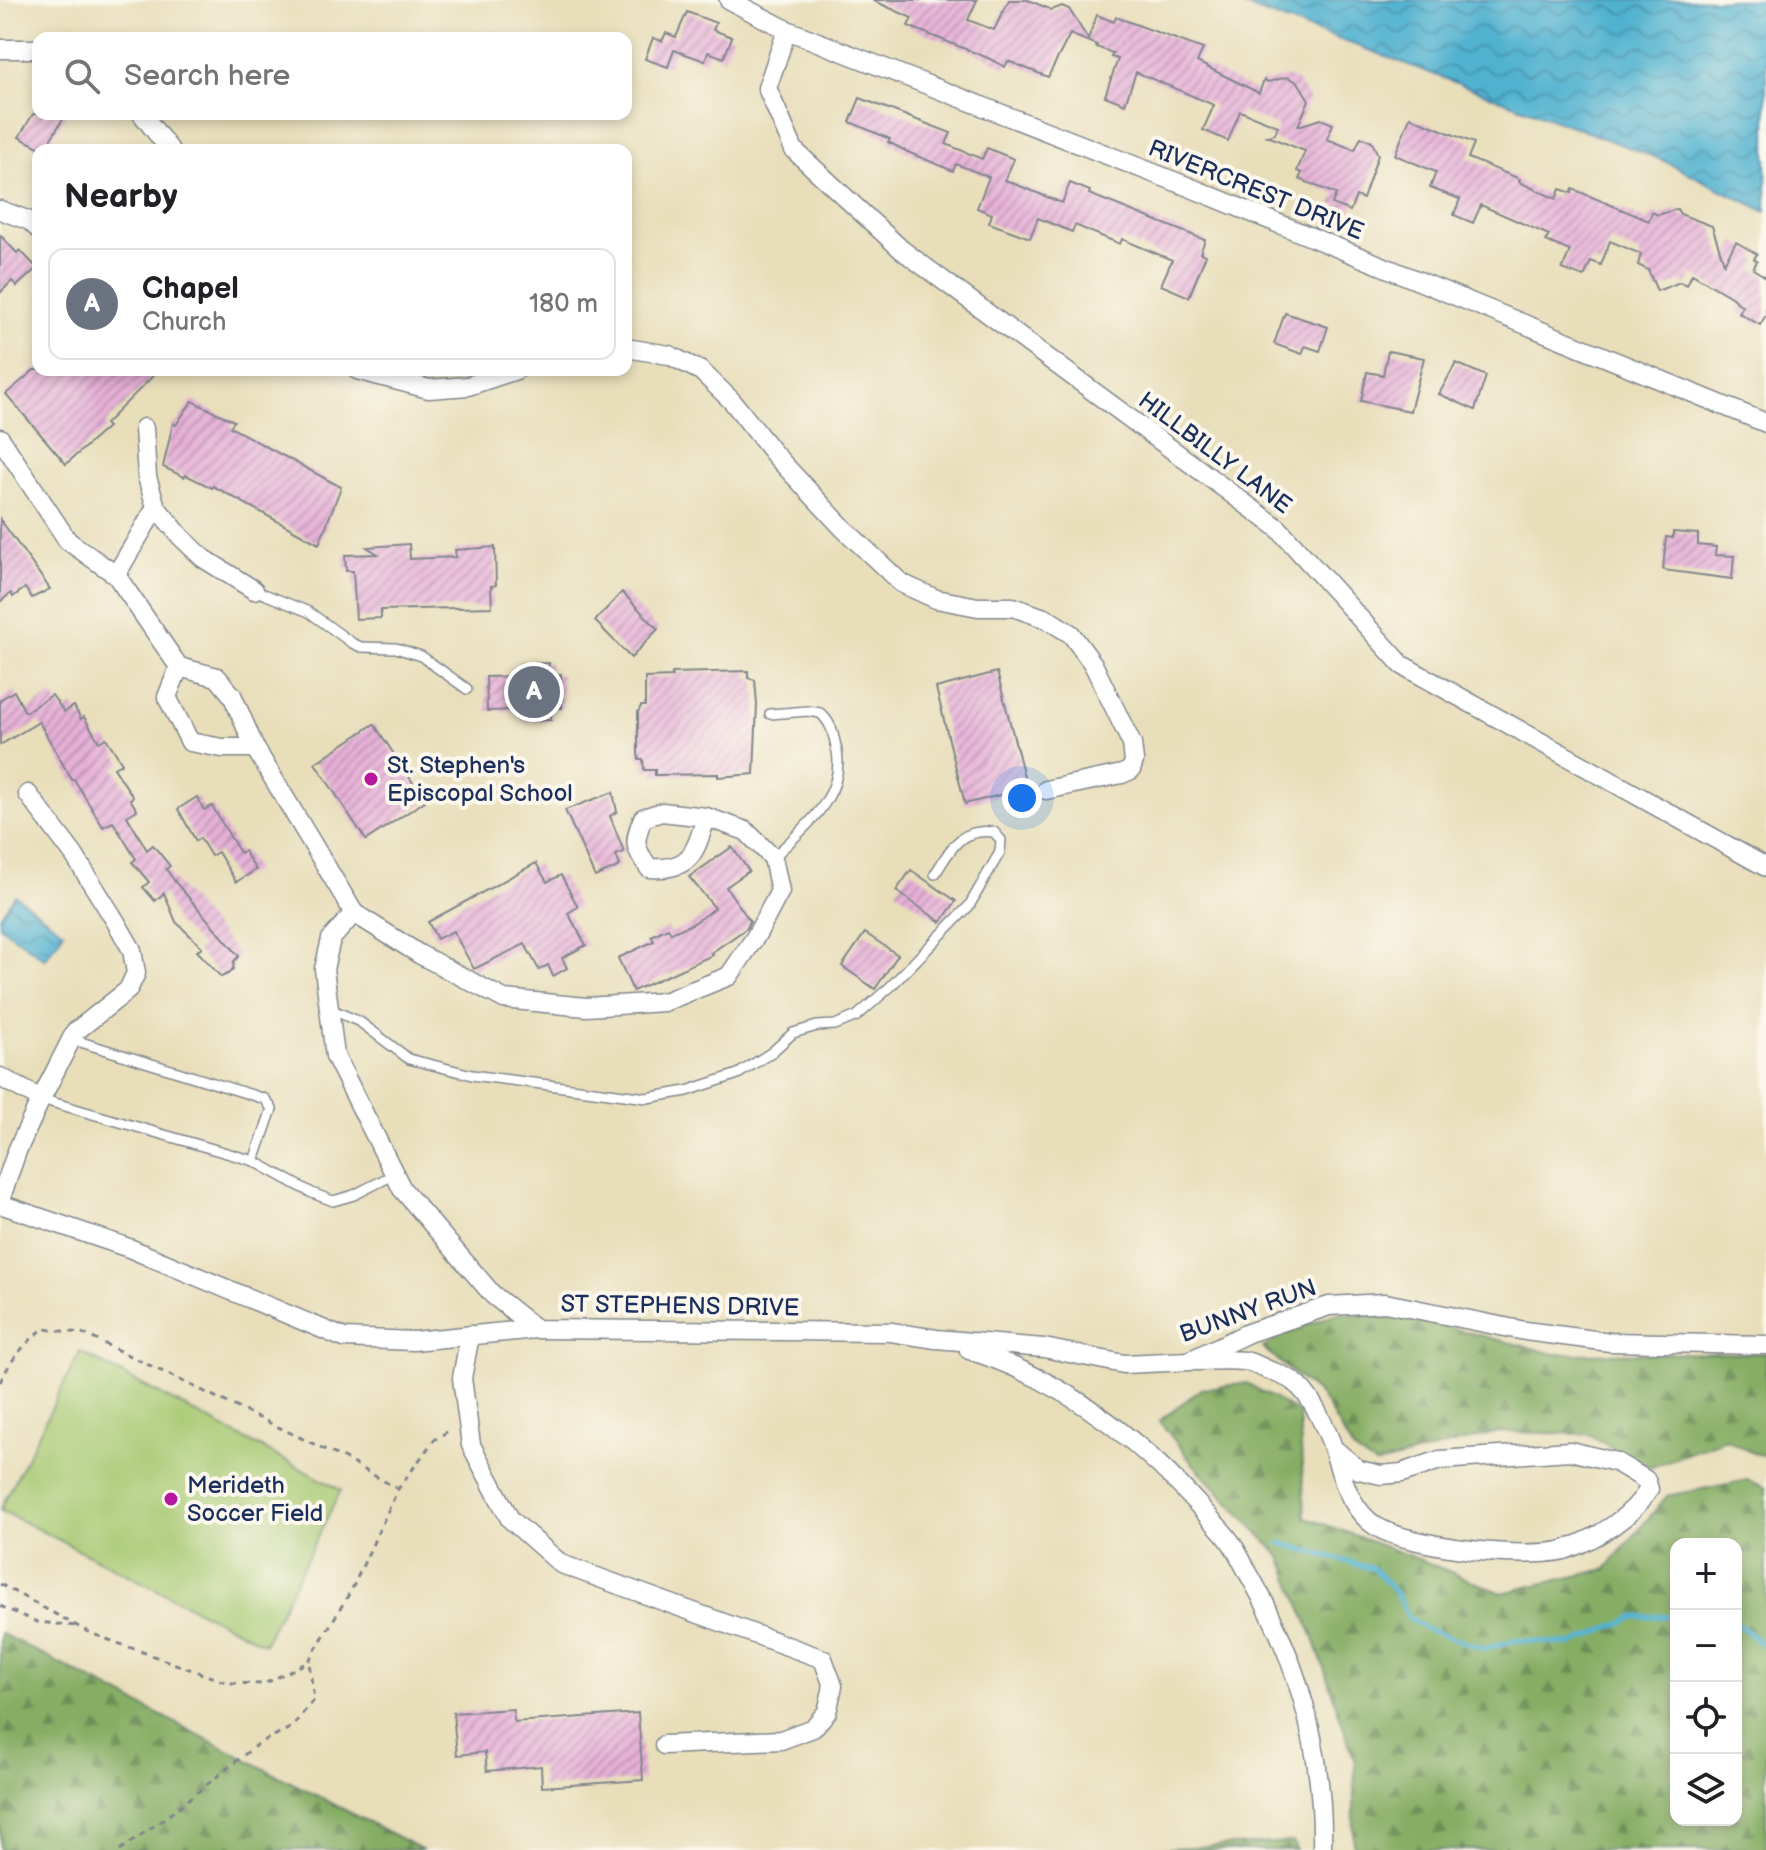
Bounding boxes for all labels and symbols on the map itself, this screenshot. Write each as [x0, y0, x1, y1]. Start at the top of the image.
street label: RIVERCREST DRIVE [1144, 134, 1368, 246]
street label: HILLBILLY LANE [1133, 386, 1297, 520]
pin: A [508, 662, 560, 722]
place label: St. Stephen's Episcopal School [387, 751, 573, 808]
marker: St. Stephen's Episcopal School [362, 770, 380, 788]
your location [1002, 778, 1042, 818]
street label: BUNNY RUN [1176, 1273, 1320, 1349]
street label: ST STEPHENS DRIVE [560, 1289, 800, 1323]
place label: Merideth Soccer Field [187, 1471, 323, 1528]
marker: Merideth Soccer Field [162, 1490, 180, 1508]

